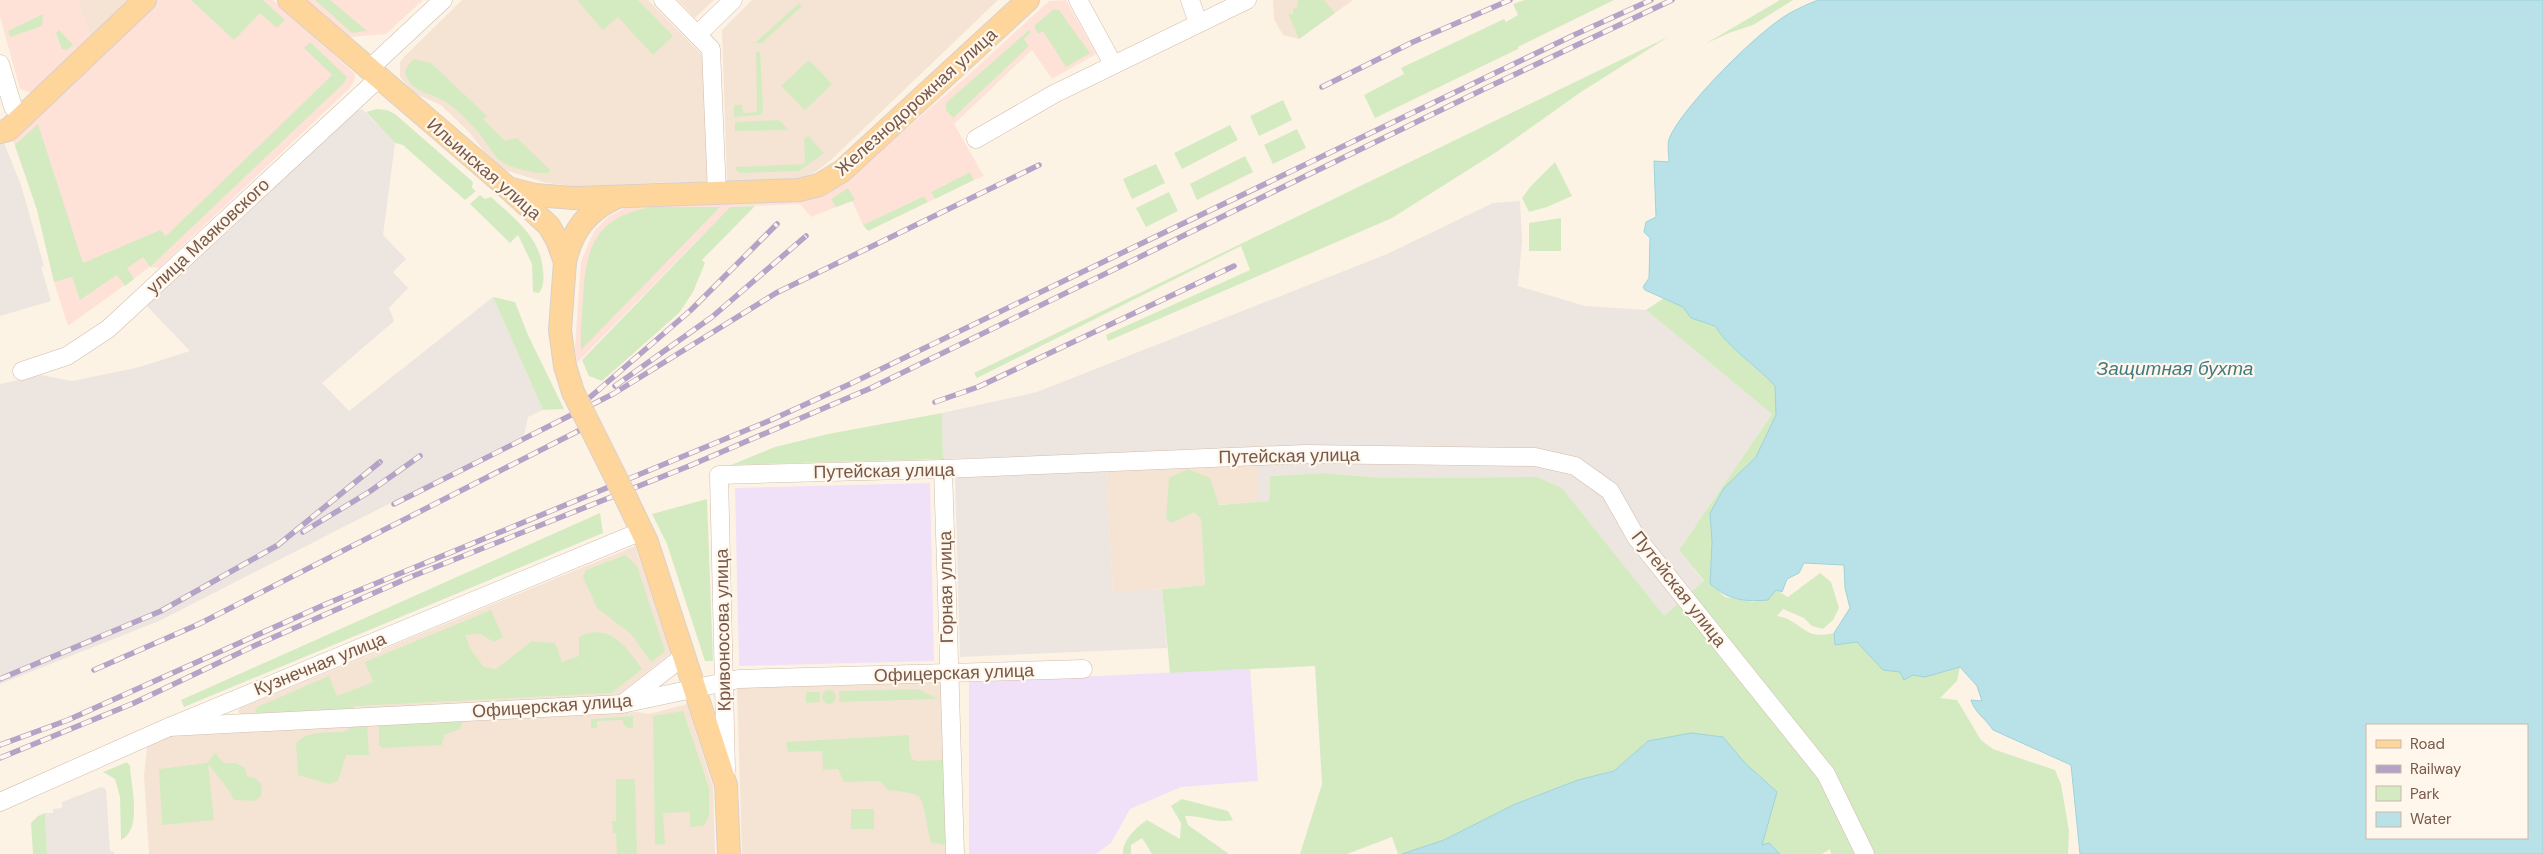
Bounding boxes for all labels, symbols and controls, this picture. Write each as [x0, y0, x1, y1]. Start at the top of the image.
street label: Железнодорожная улица [830, 22, 1003, 181]
street label: Ильинская улица [422, 113, 547, 226]
street label: улица Маяковского [141, 173, 275, 299]
water label: Защитная бухта [2097, 356, 2253, 381]
street label: Путейская улица [1218, 443, 1361, 469]
street label: Путейская улица [813, 458, 956, 484]
street label: Путейская улица [1626, 526, 1733, 653]
street label: Горная улица [933, 530, 959, 643]
street label: Кривоносова улица [710, 547, 736, 712]
street label: Кузнечная улица [250, 626, 391, 701]
street label: Офицерская улица [873, 658, 1036, 688]
street label: Офицерская улица [471, 688, 634, 724]
legend [2366, 724, 2528, 839]
text: Road [2410, 734, 2445, 754]
text: Railway [2410, 759, 2462, 779]
text: Park [2410, 784, 2440, 804]
text: Water [2410, 809, 2452, 829]

